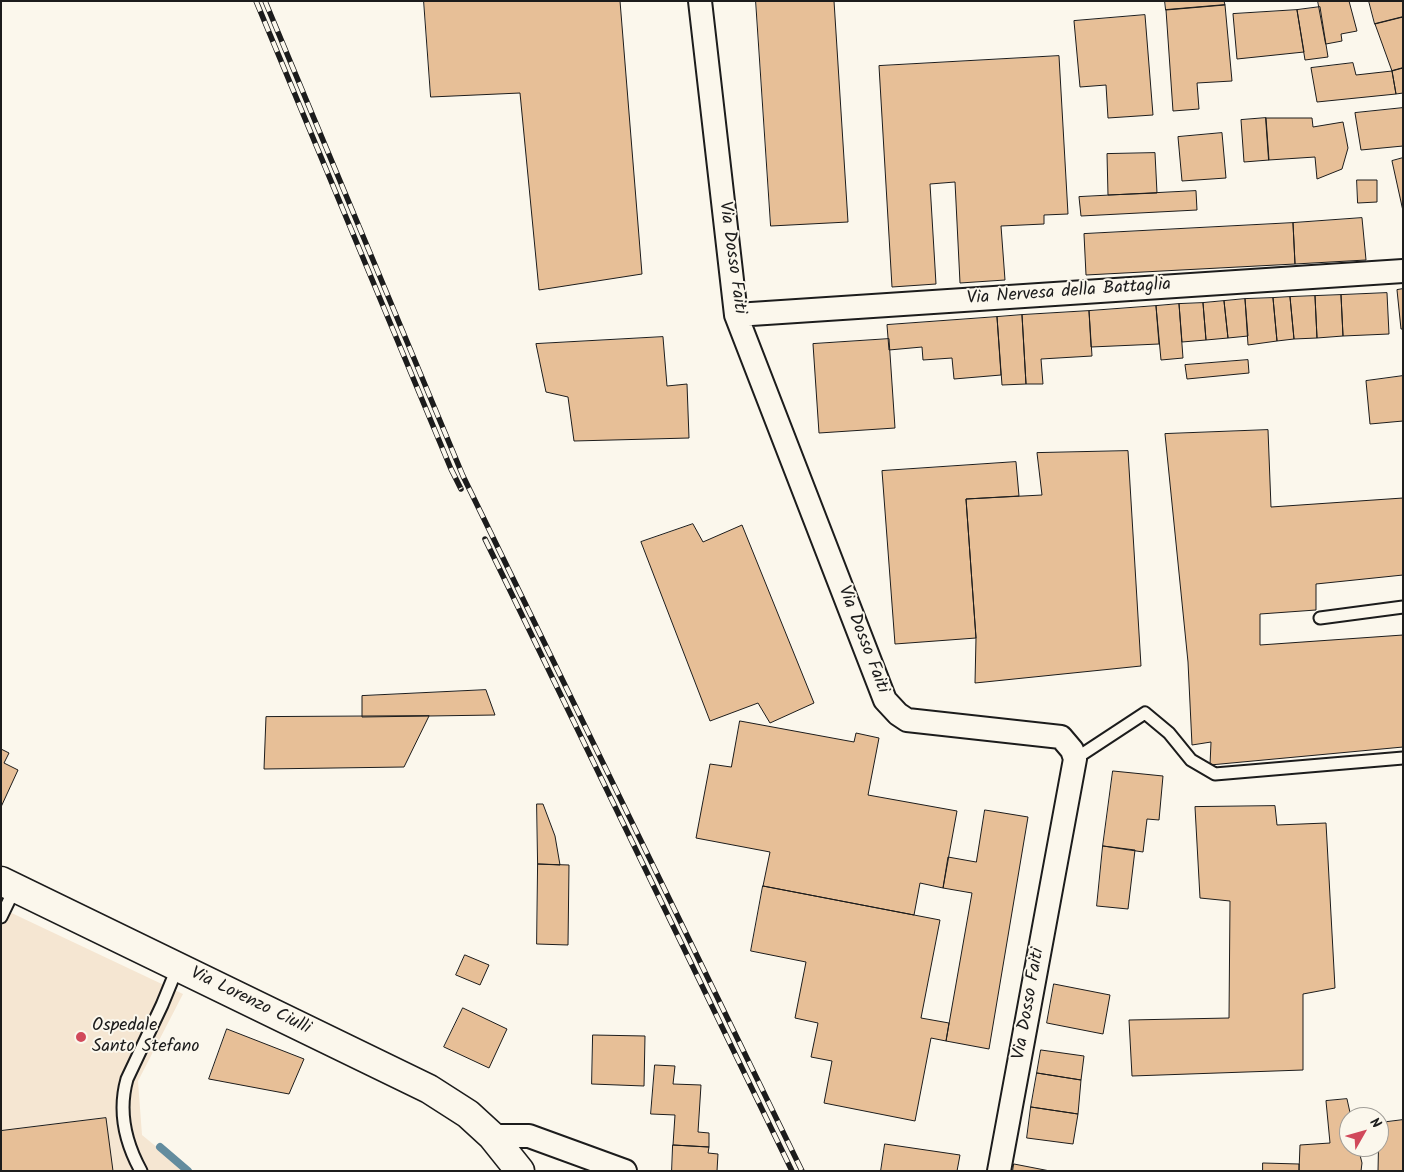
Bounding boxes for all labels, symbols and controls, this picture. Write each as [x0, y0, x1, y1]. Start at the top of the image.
street label: Via Dosso Faiti [712, 200, 750, 316]
street label: Via Nervesa della Battaglia [966, 275, 1172, 311]
street label: Via Dosso Faiti [832, 583, 892, 697]
street label: Via Dosso Faiti [1010, 946, 1050, 1062]
street label: Via Lorenzo Ciulli [186, 964, 314, 1040]
place label: Ospedale Santo Stefano [92, 1016, 200, 1058]
marker: Ospedale Santo Stefano [74, 1030, 88, 1044]
north arrow [1339, 1107, 1389, 1157]
text: N [1364, 1113, 1386, 1134]

